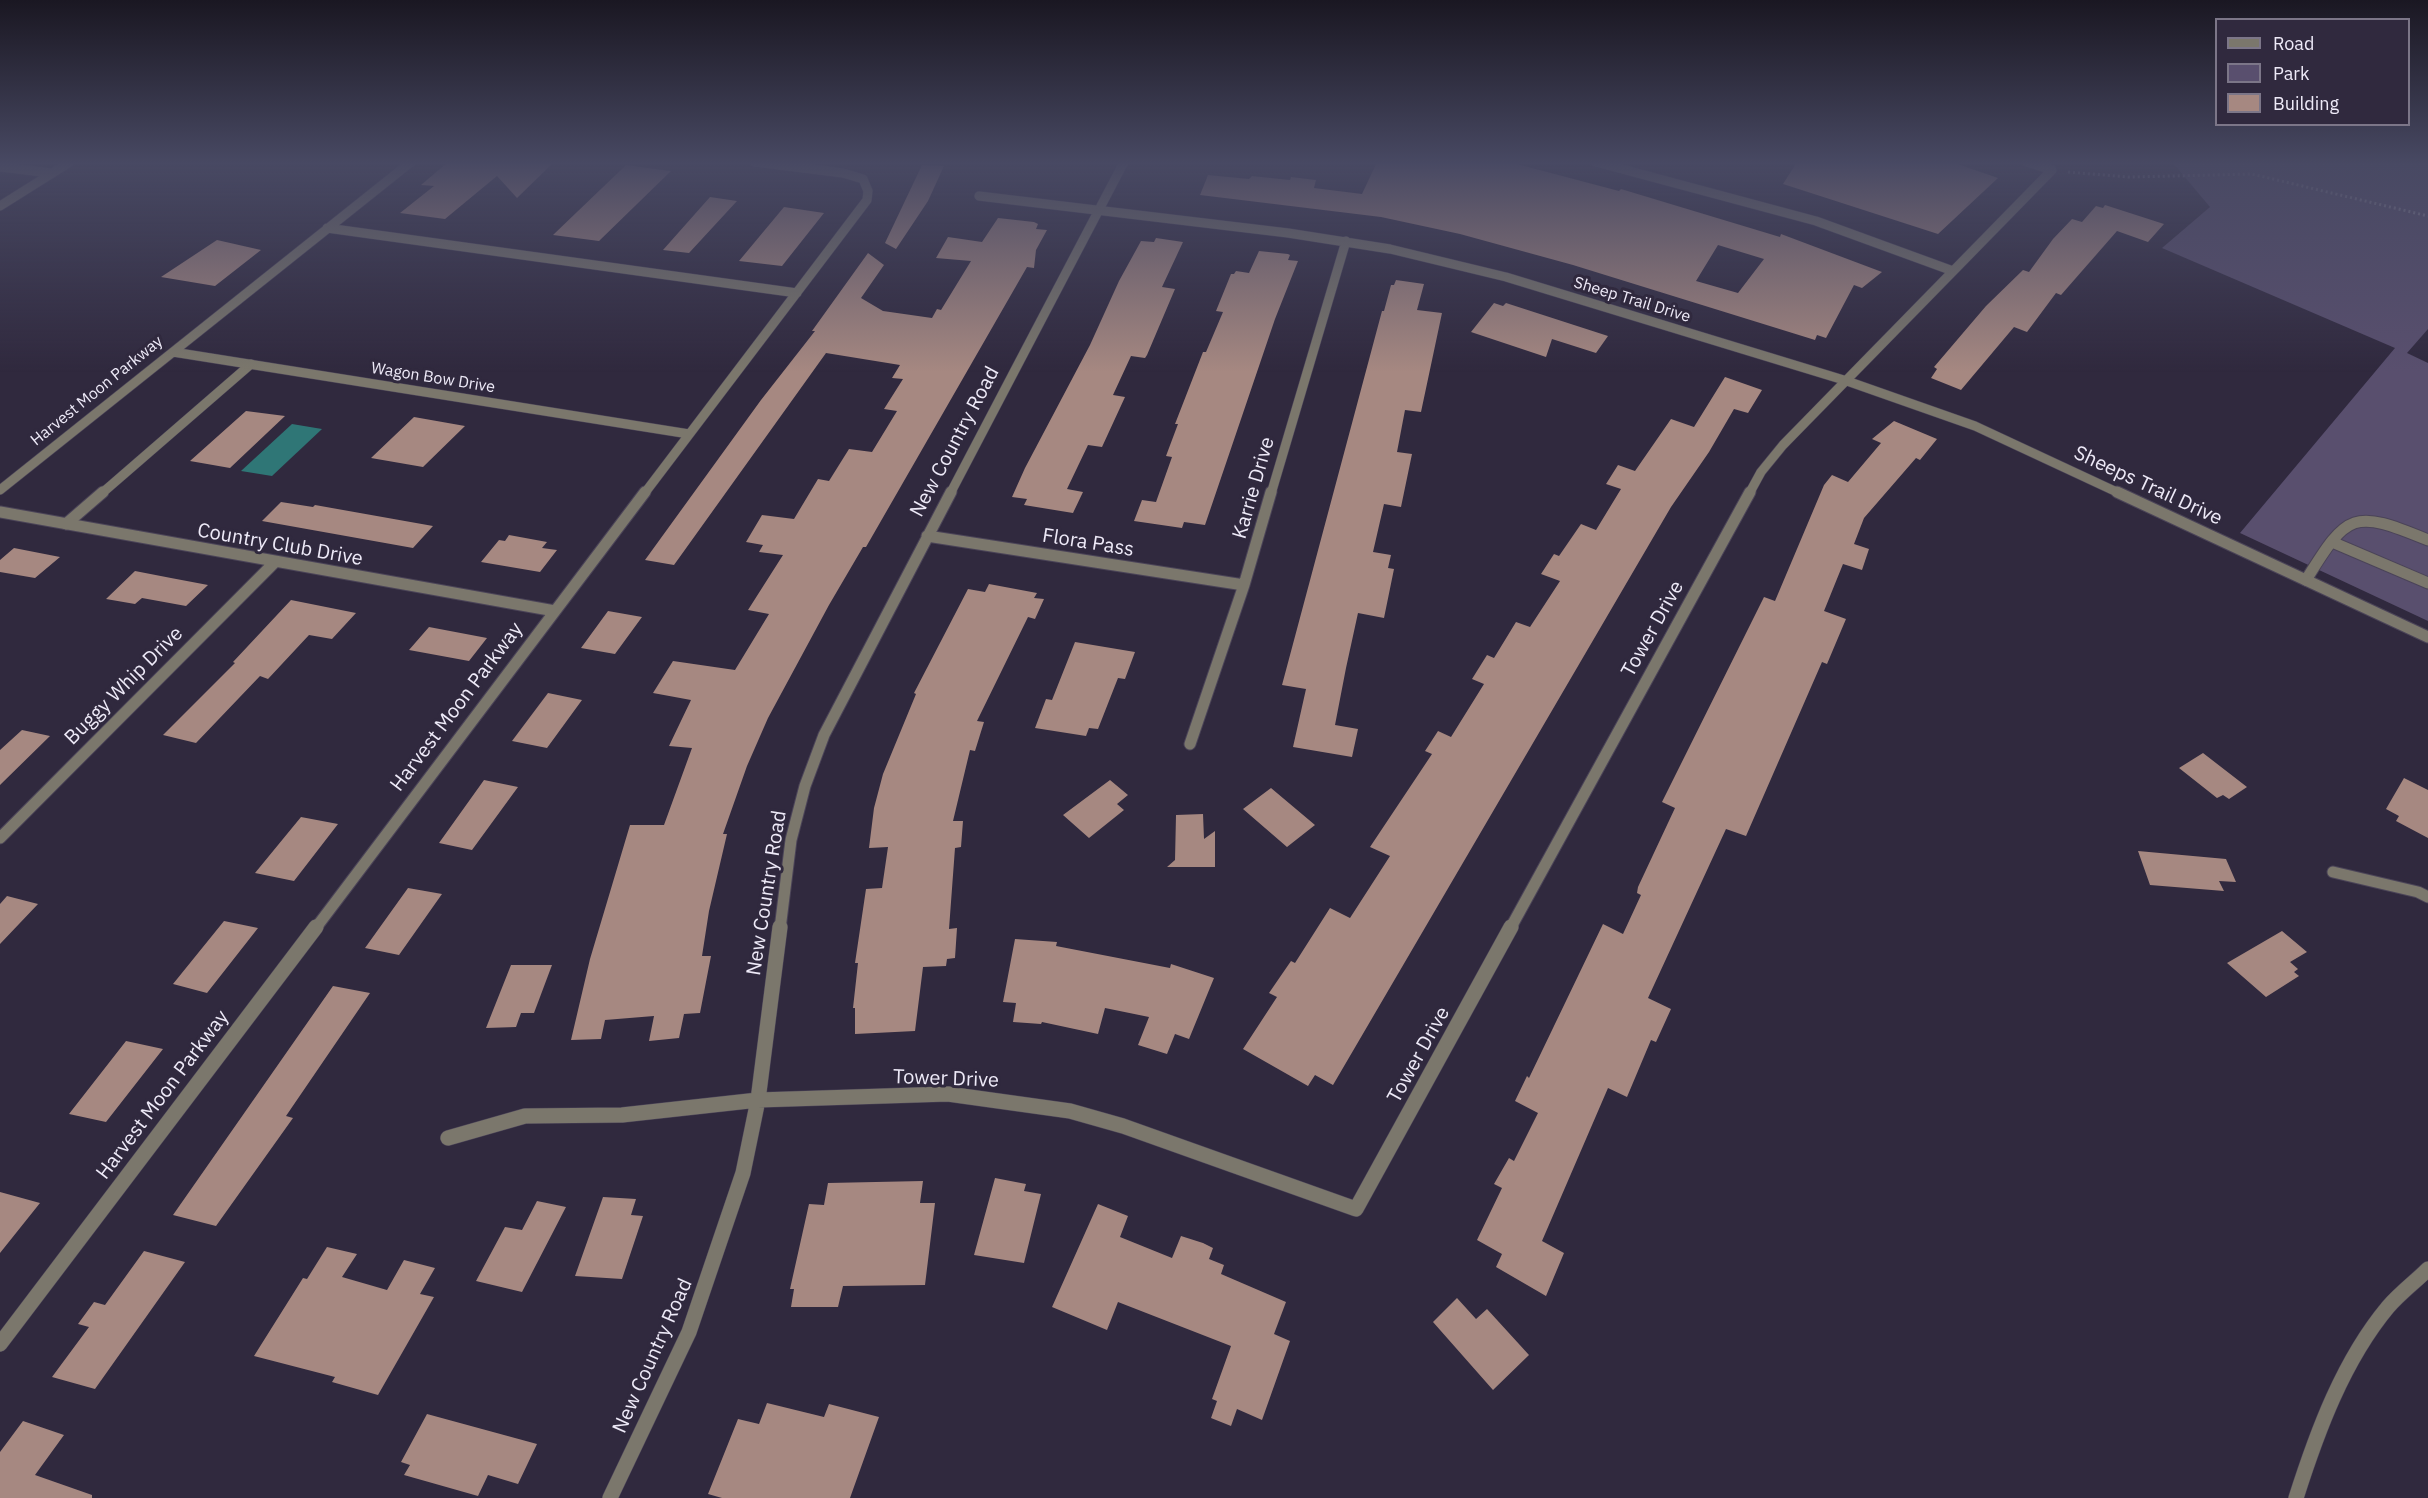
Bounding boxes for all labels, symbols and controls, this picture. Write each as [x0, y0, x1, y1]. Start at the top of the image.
legend [2215, 18, 2410, 126]
text: Road [2273, 32, 2314, 55]
text: Park [2273, 62, 2309, 85]
text: Building [2273, 92, 2339, 115]
street label: Sheep Trail Drive [1571, 273, 1693, 327]
street label: Harvest Moon Parkway [27, 332, 167, 450]
street label: Wagon Bow Drive [370, 359, 496, 397]
street label: New Country Road [905, 363, 1005, 521]
street label: Karrie Drive [1228, 434, 1280, 542]
street label: Sheeps Trail Drive [2070, 441, 2226, 531]
street label: Country Club Drive [195, 519, 365, 571]
street label: Flora Pass [1040, 524, 1136, 562]
street label: Tower Drive [1617, 577, 1689, 681]
street label: Harvest Moon Parkway [386, 618, 528, 796]
street label: Buggy Whip Drive [60, 622, 188, 750]
street label: New Country Road [742, 809, 792, 977]
street label: Tower Drive [1383, 1003, 1455, 1107]
street label: Harvest Moon Parkway [92, 1006, 234, 1184]
street label: Tower Drive [893, 1065, 999, 1093]
street label: New Country Road [608, 1275, 698, 1437]

